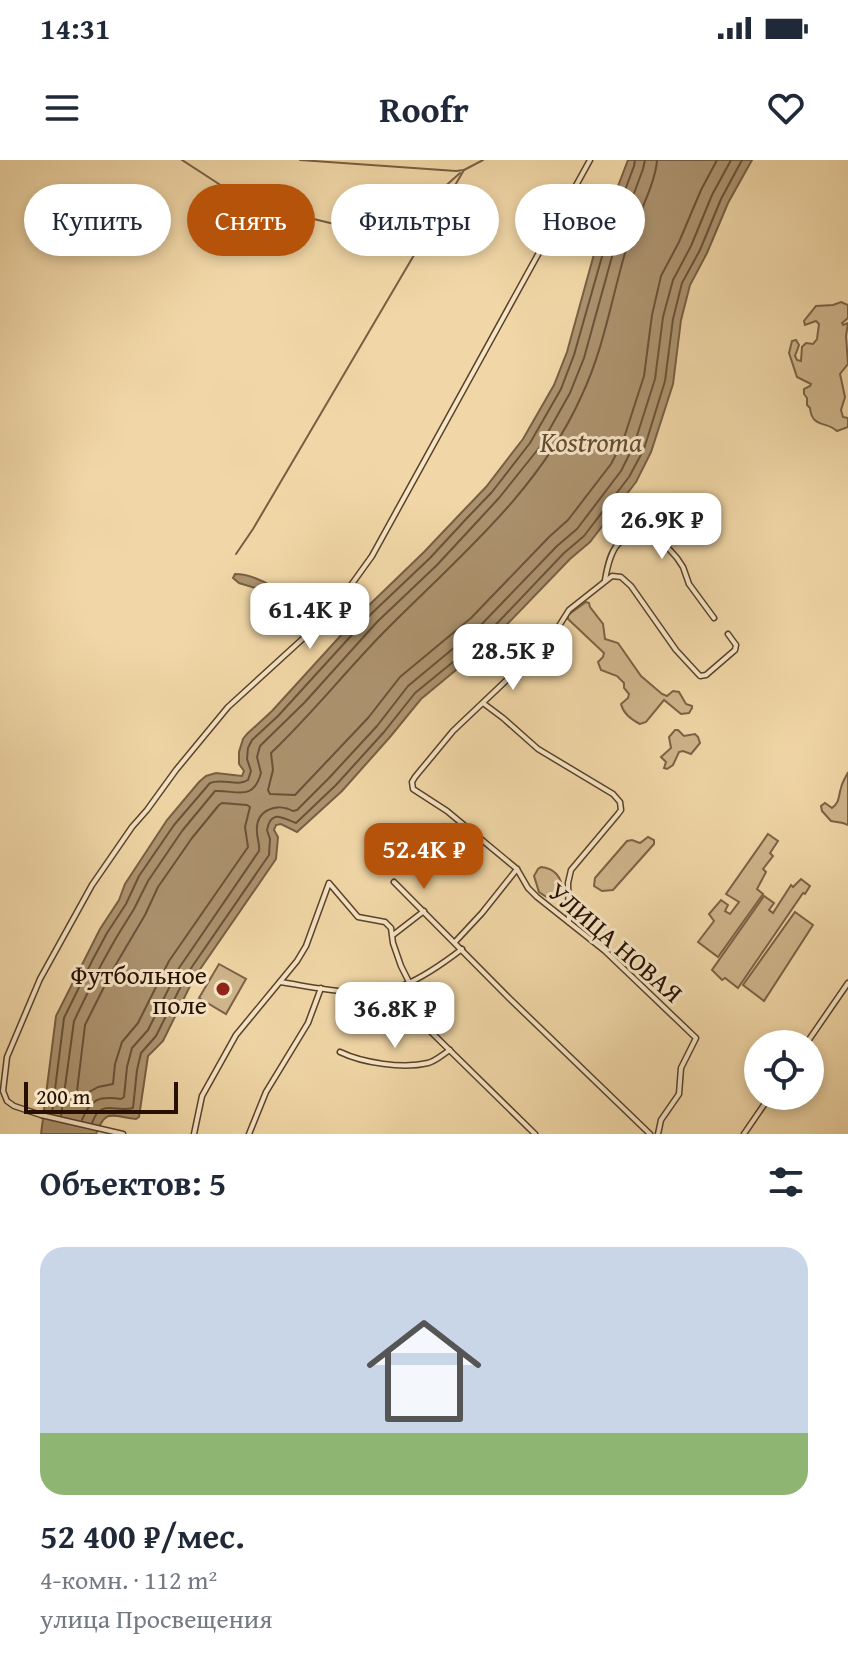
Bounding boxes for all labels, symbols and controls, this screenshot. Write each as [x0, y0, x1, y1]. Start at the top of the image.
text: 14:31 [40, 6, 111, 50]
text: Roofr [379, 82, 469, 135]
icon: menu [40, 86, 84, 130]
icon: heart [764, 86, 808, 130]
chip: Купить [24, 184, 171, 256]
chip: Снять [187, 184, 315, 256]
chip: Фильтры [331, 184, 499, 256]
chip: Новое [515, 184, 645, 256]
water label: Kostroma [539, 421, 642, 462]
pin: 26.9K ₽ [588, 493, 736, 561]
text: 26.9K ₽ [620, 499, 704, 538]
pin: 61.4K ₽ [236, 583, 384, 651]
text: 61.4K ₽ [268, 589, 352, 628]
pin: 28.5K ₽ [439, 624, 587, 692]
text: 28.5K ₽ [471, 630, 555, 669]
pin: 52.4K ₽ [350, 823, 498, 891]
text: 52.4K ₽ [382, 829, 466, 868]
street label: УЛИЦА НОВАЯ [540, 873, 692, 1011]
place label: Футбольное поле [71, 955, 207, 1024]
marker: Футбольное поле [214, 980, 232, 998]
pin: 36.8K ₽ [321, 982, 469, 1050]
text: 36.8K ₽ [353, 988, 437, 1027]
map controls [744, 1030, 824, 1110]
button: locate [744, 1030, 824, 1110]
scale bar [24, 1078, 178, 1114]
text: 200 m [36, 1080, 91, 1112]
text: Объектов: 5 [40, 1158, 226, 1207]
icon: filters [764, 1160, 808, 1204]
icon: home [352, 1299, 496, 1443]
text: 52 400 ₽/мес. [40, 1511, 245, 1560]
text: 4-комн. · 112 m² [40, 1560, 217, 1599]
text: улица Просвещения [40, 1599, 272, 1638]

